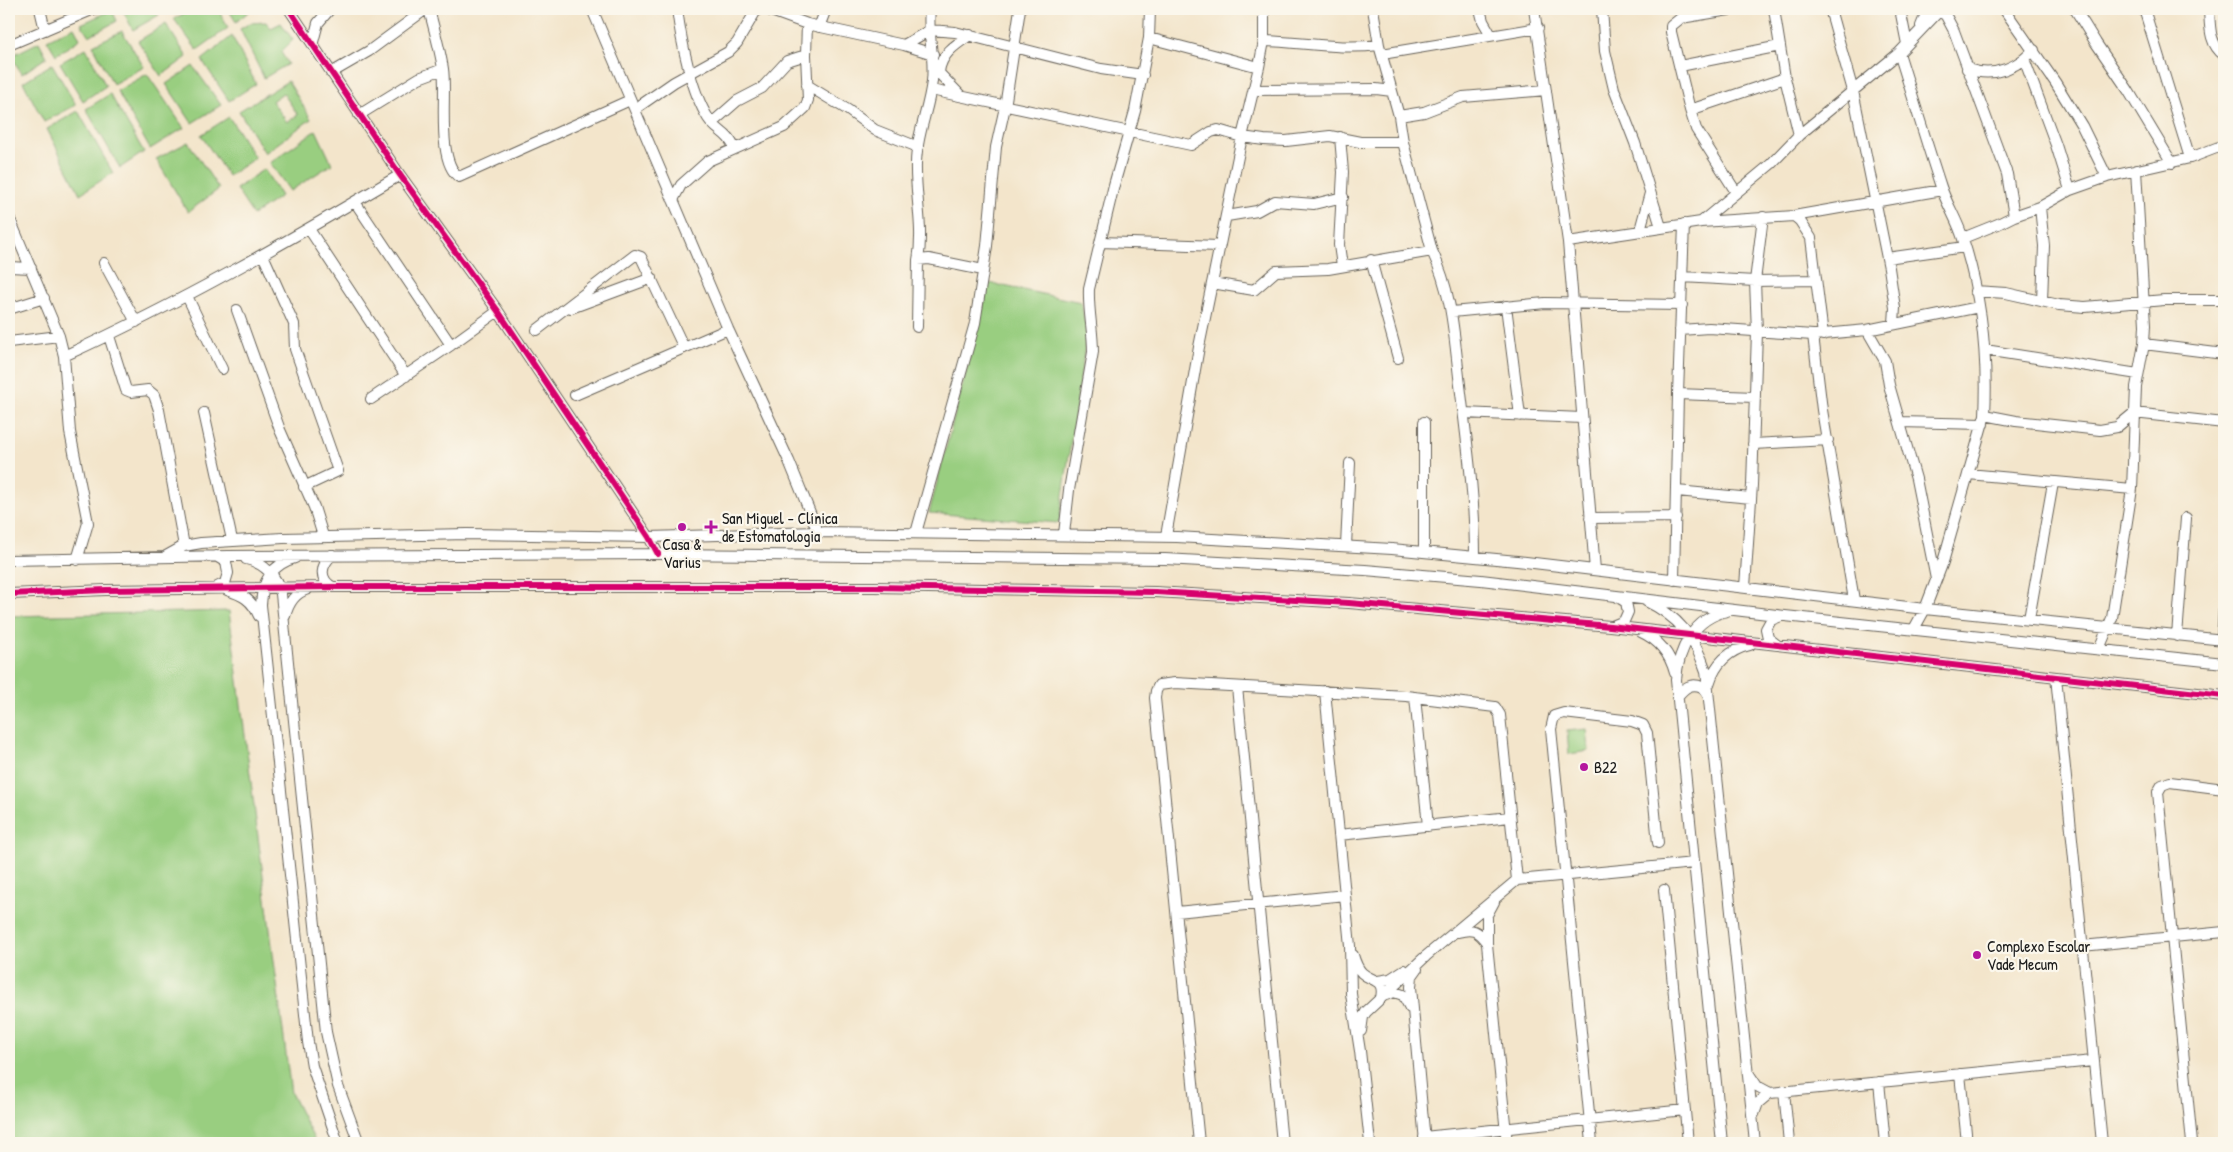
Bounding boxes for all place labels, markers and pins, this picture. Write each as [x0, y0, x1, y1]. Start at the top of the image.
place label: San Miguel - Clínica de Estomatologia [722, 507, 838, 547]
marker: San Miguel - Clínica de Estomatologia [704, 520, 718, 534]
marker: Casa & Varius [676, 521, 688, 533]
place label: Casa & Varius [662, 533, 702, 573]
place label: B22 [1594, 756, 1618, 778]
marker: B22 [1578, 761, 1590, 773]
place label: Complexo Escolar Vade Mecum [1987, 935, 2090, 975]
marker: Complexo Escolar Vade Mecum [1971, 949, 1983, 961]

